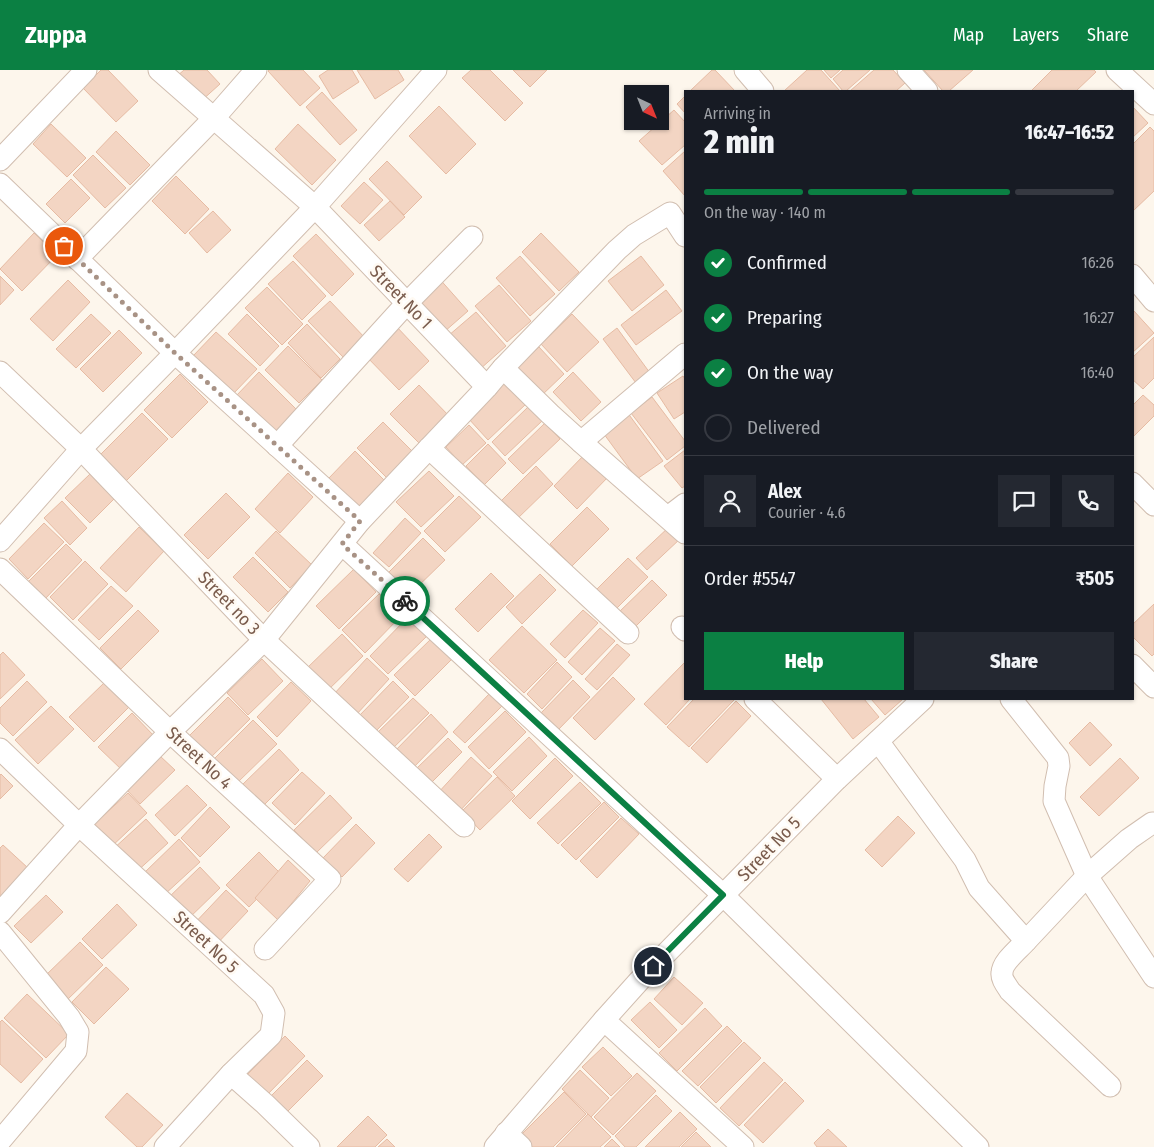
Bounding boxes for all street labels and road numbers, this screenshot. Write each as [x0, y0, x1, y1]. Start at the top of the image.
street label: Street No 1 [365, 261, 437, 333]
street label: Street no 3 [193, 567, 265, 639]
street label: Street No 4 [162, 722, 237, 794]
street label: Street No 5 [733, 812, 805, 886]
street label: Street No 5 [169, 906, 243, 978]

